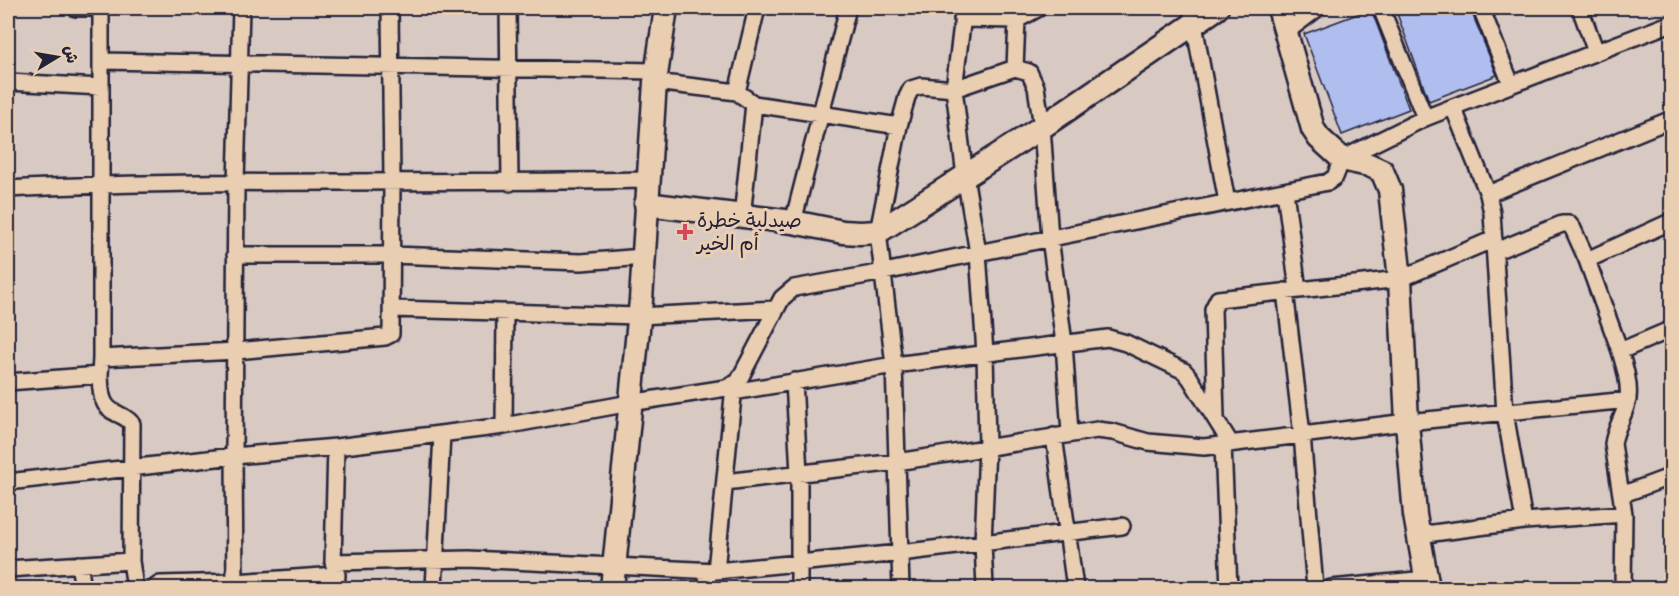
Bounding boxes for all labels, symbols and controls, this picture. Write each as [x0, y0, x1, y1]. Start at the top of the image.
north arrow [27, 27, 87, 87]
text: ش [59, 43, 84, 65]
place label: صيدلية خطرة أم الخير [695, 206, 802, 258]
marker: صيدلية خطرة أم الخير [678, 225, 692, 239]

